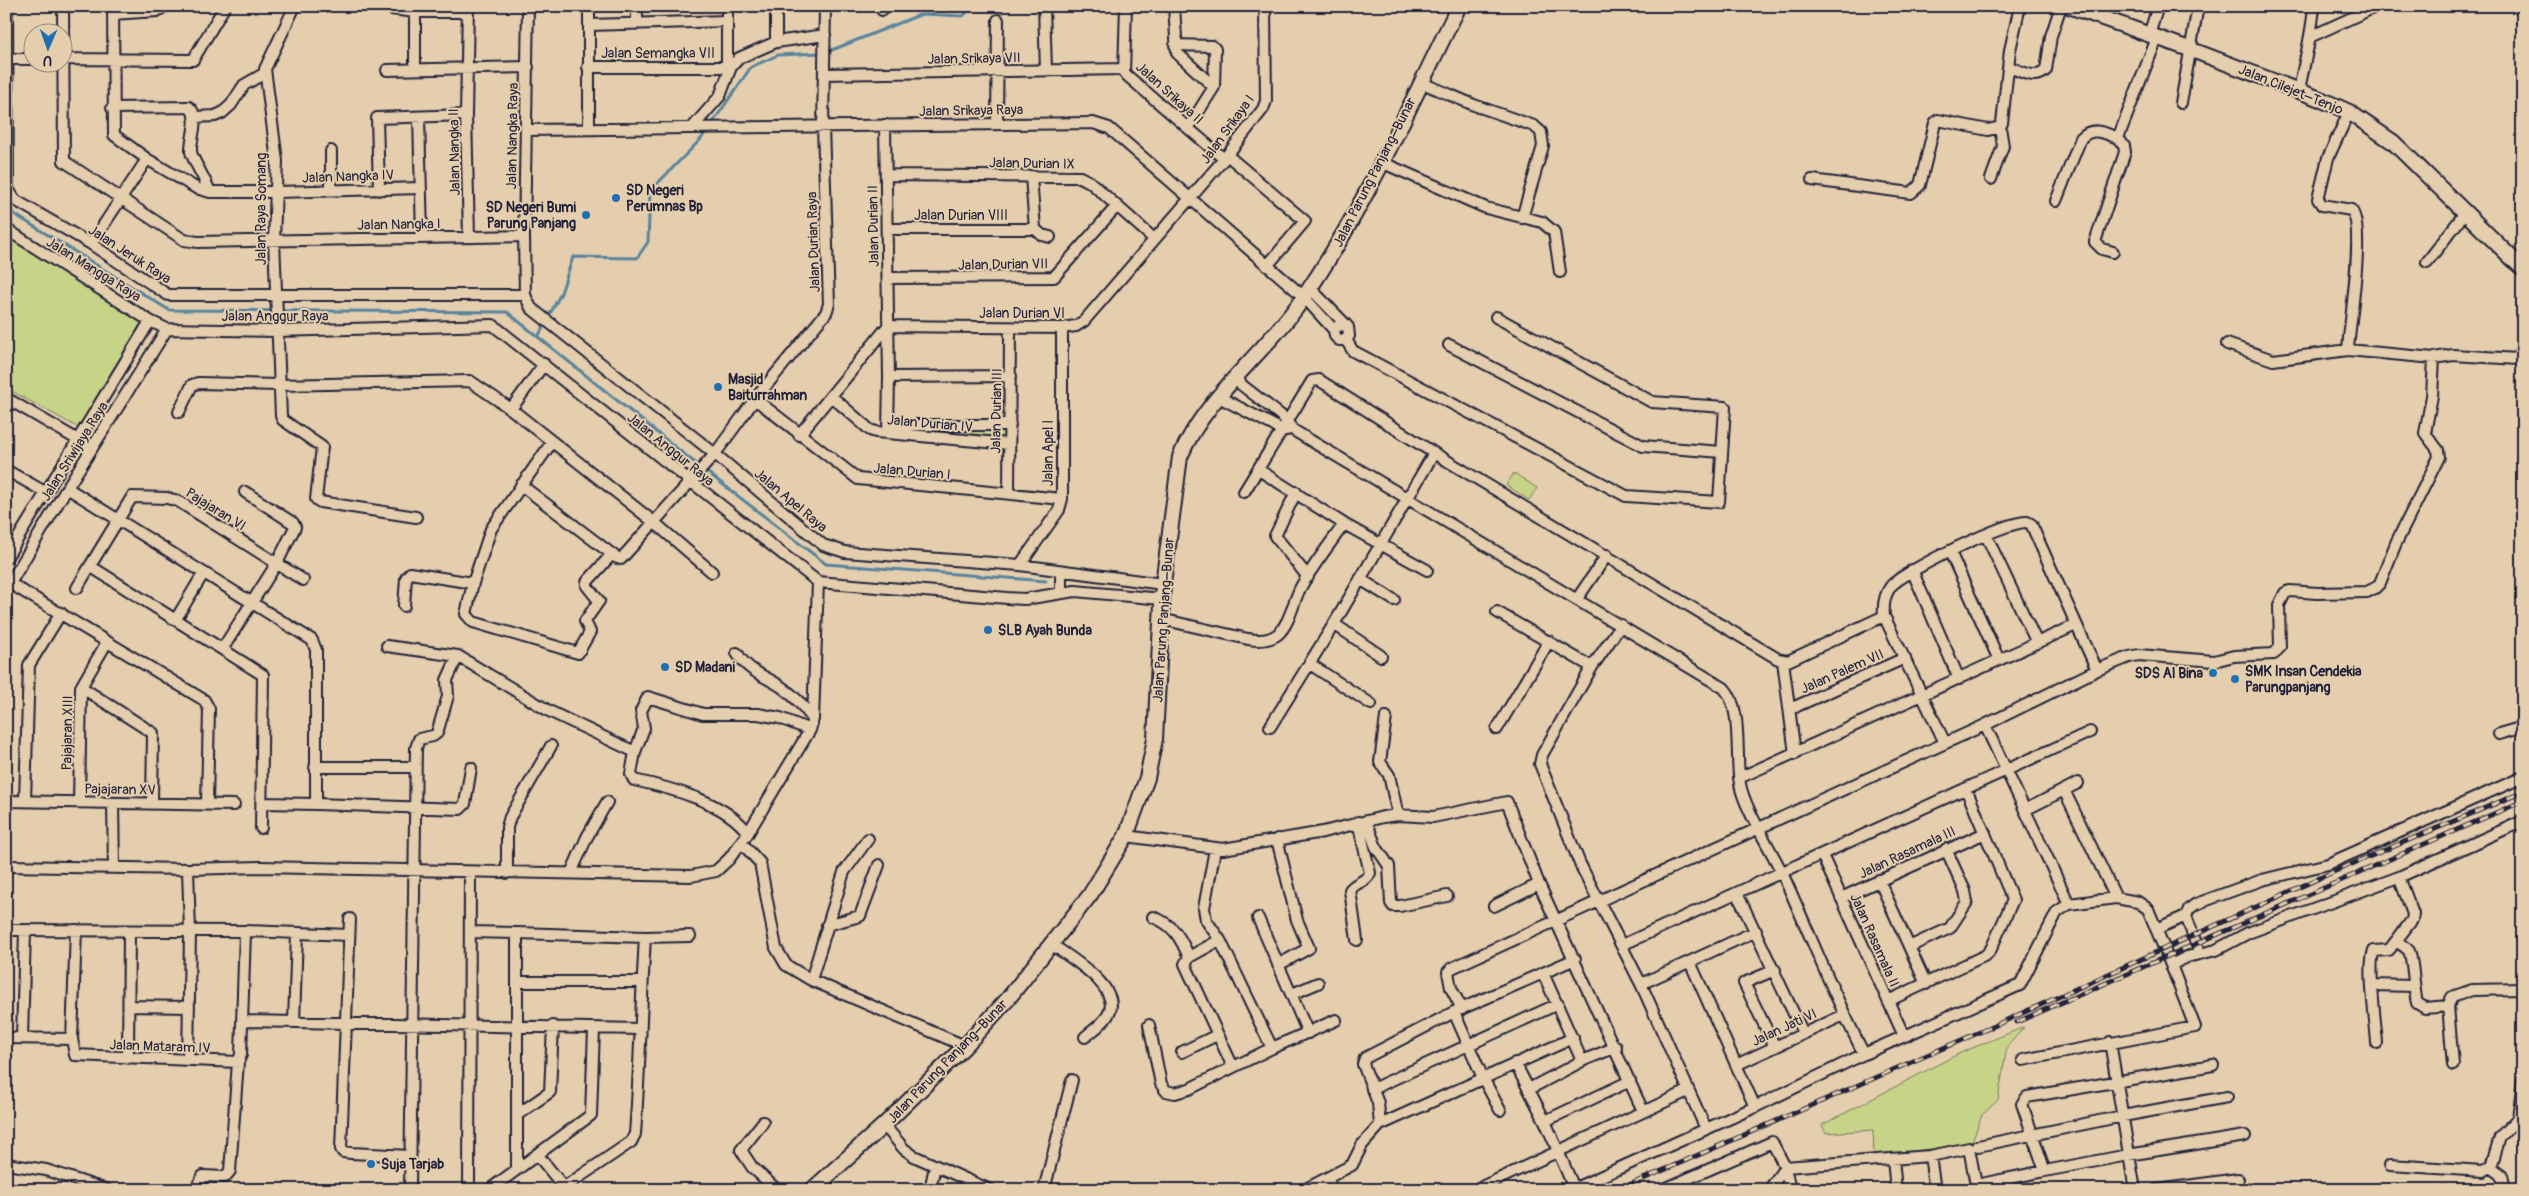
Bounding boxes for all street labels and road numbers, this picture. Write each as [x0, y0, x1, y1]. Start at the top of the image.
street label: Jalan Semangka VII [601, 45, 715, 62]
street label: Jalan Srikaya VII [927, 49, 1021, 68]
street label: Jalan Srikaya II [1132, 59, 1207, 128]
street label: Jalan Cilejet–Tenjo [2236, 61, 2346, 118]
street label: Jalan Nangka Raya [503, 83, 522, 189]
street label: Jalan Srikaya I [1197, 92, 1258, 167]
street label: Jalan Parung Panjang–Bunar [1329, 95, 1420, 250]
street label: Jalan Srikaya Raya [919, 101, 1023, 120]
street label: Jalan Nangka II [445, 108, 464, 196]
street label: Jalan Raya Somang [253, 153, 270, 265]
street label: Jalan Durian IX [989, 154, 1075, 173]
street label: Jalan Nangka IV [302, 166, 394, 187]
street label: Jalan Durian II [864, 185, 883, 267]
street label: Jalan Durian Raya [803, 191, 824, 293]
street label: Jalan Durian VIII [914, 207, 1008, 224]
street label: Jalan Nangka I [357, 215, 441, 234]
street label: Jalan Jeruk Raya [85, 221, 174, 287]
street label: Jalan Mangga Raya [43, 233, 144, 305]
street label: Jalan Durian VII [958, 255, 1048, 274]
street label: Jalan Durian VI [979, 305, 1065, 322]
street label: Jalan Anggur Raya [222, 308, 328, 325]
street label: Jalan Durian III [987, 368, 1006, 454]
street label: Jalan Sriwijaya Raya [37, 398, 112, 504]
street label: Jalan Anggur Raya [624, 409, 718, 490]
street label: Jalan Durian IV [886, 411, 974, 436]
street label: Jalan Apel I [1040, 420, 1057, 486]
street label: Jalan Durian I [873, 460, 951, 483]
street label: Jalan Apel Raya [751, 465, 830, 536]
street label: Pajajaran VI [183, 484, 249, 535]
street label: Jalan Parung Panjang–Bunar [1149, 537, 1178, 703]
street label: Jalan Palem VII [1798, 646, 1886, 697]
street label: Pajajaran XIII [58, 695, 77, 771]
street label: Pajajaran XV [84, 780, 156, 799]
street label: Jalan Rasamala III [1856, 823, 1958, 882]
street label: Jalan Rasamala II [1846, 891, 1903, 990]
street label: Jalan Parung Panjang–Bunar [884, 996, 1011, 1127]
street label: Jalan Jati VI [1749, 1005, 1819, 1050]
street label: Jalan Mataram IV [109, 1036, 211, 1057]

